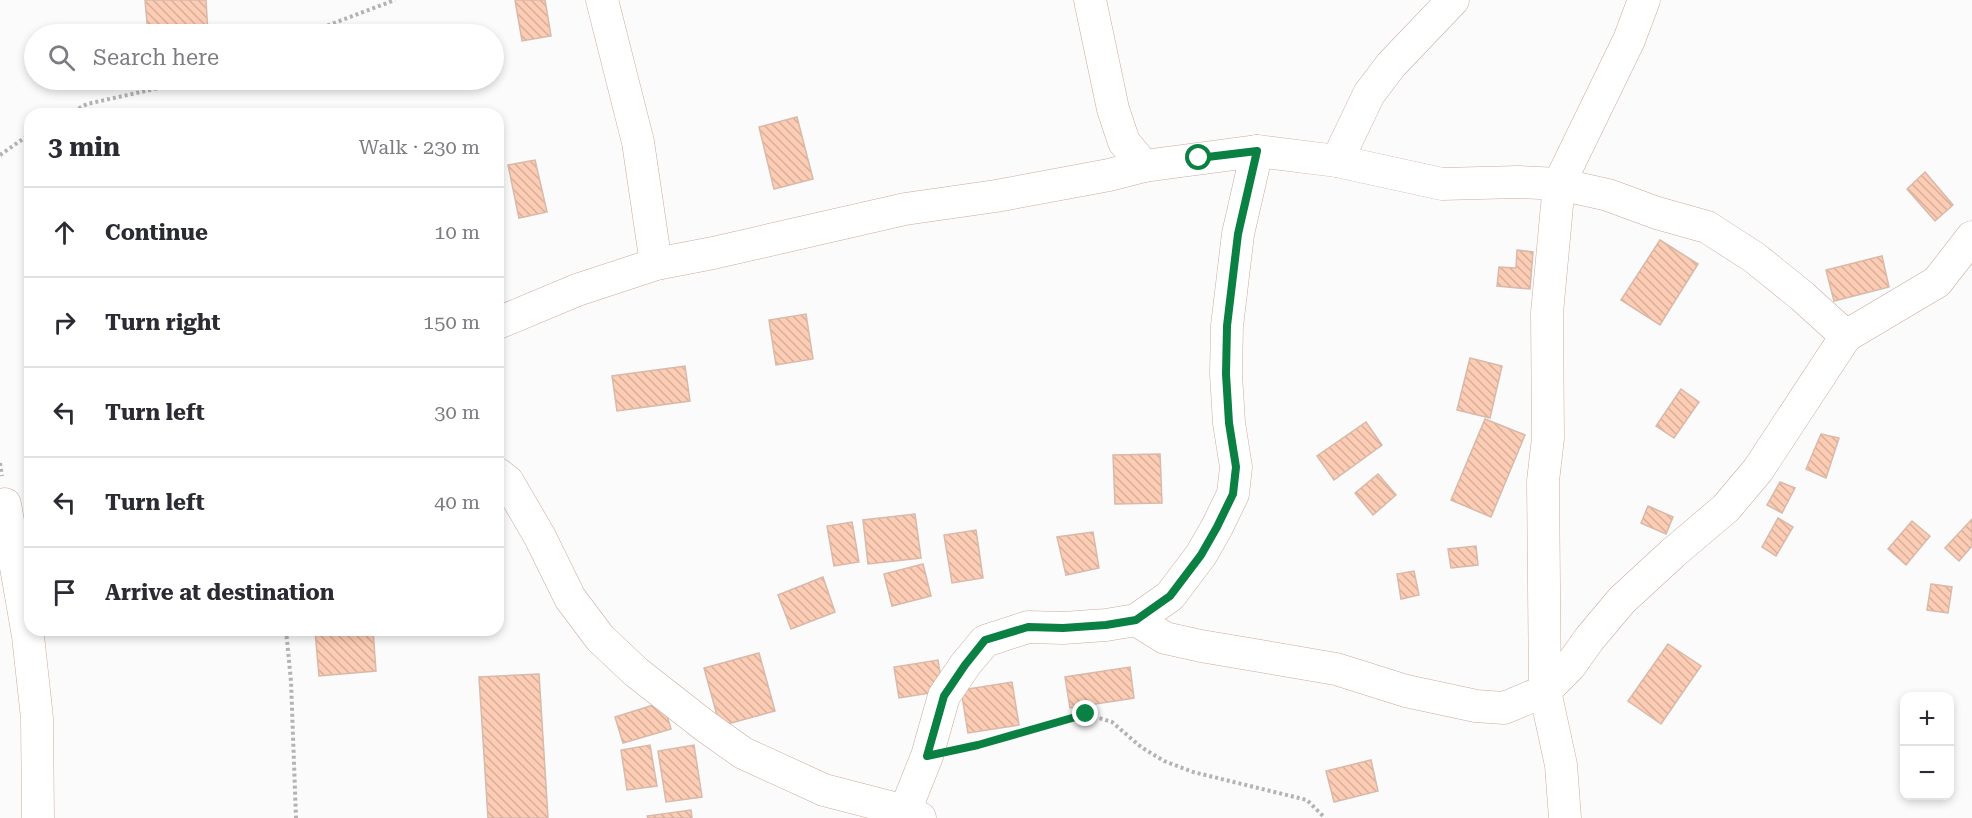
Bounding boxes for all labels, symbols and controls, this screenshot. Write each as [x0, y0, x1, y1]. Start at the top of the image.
search box [24, 24, 504, 90]
icon: search [45, 41, 78, 74]
text: Search here [93, 45, 219, 70]
text: 3 min [48, 132, 120, 162]
text: Walk · 230 m [359, 135, 480, 159]
route start [1185, 144, 1211, 170]
icon: ahead [48, 216, 81, 249]
text: Continue [105, 220, 208, 245]
text: 10 m [434, 220, 480, 244]
icon: right [48, 306, 81, 339]
text: Turn right [105, 310, 220, 335]
text: 150 m [423, 310, 480, 334]
icon: left [48, 396, 81, 429]
text: Turn left [105, 400, 205, 425]
text: 30 m [434, 400, 480, 424]
icon: left [48, 486, 81, 519]
text: Turn left [105, 490, 205, 515]
text: 40 m [434, 490, 480, 514]
icon: arrive [48, 576, 81, 609]
text: Arrive at destination [105, 580, 334, 605]
map controls [1900, 692, 1954, 800]
button: + [1900, 692, 1954, 746]
route end [1072, 700, 1098, 726]
button: − [1900, 746, 1954, 800]

